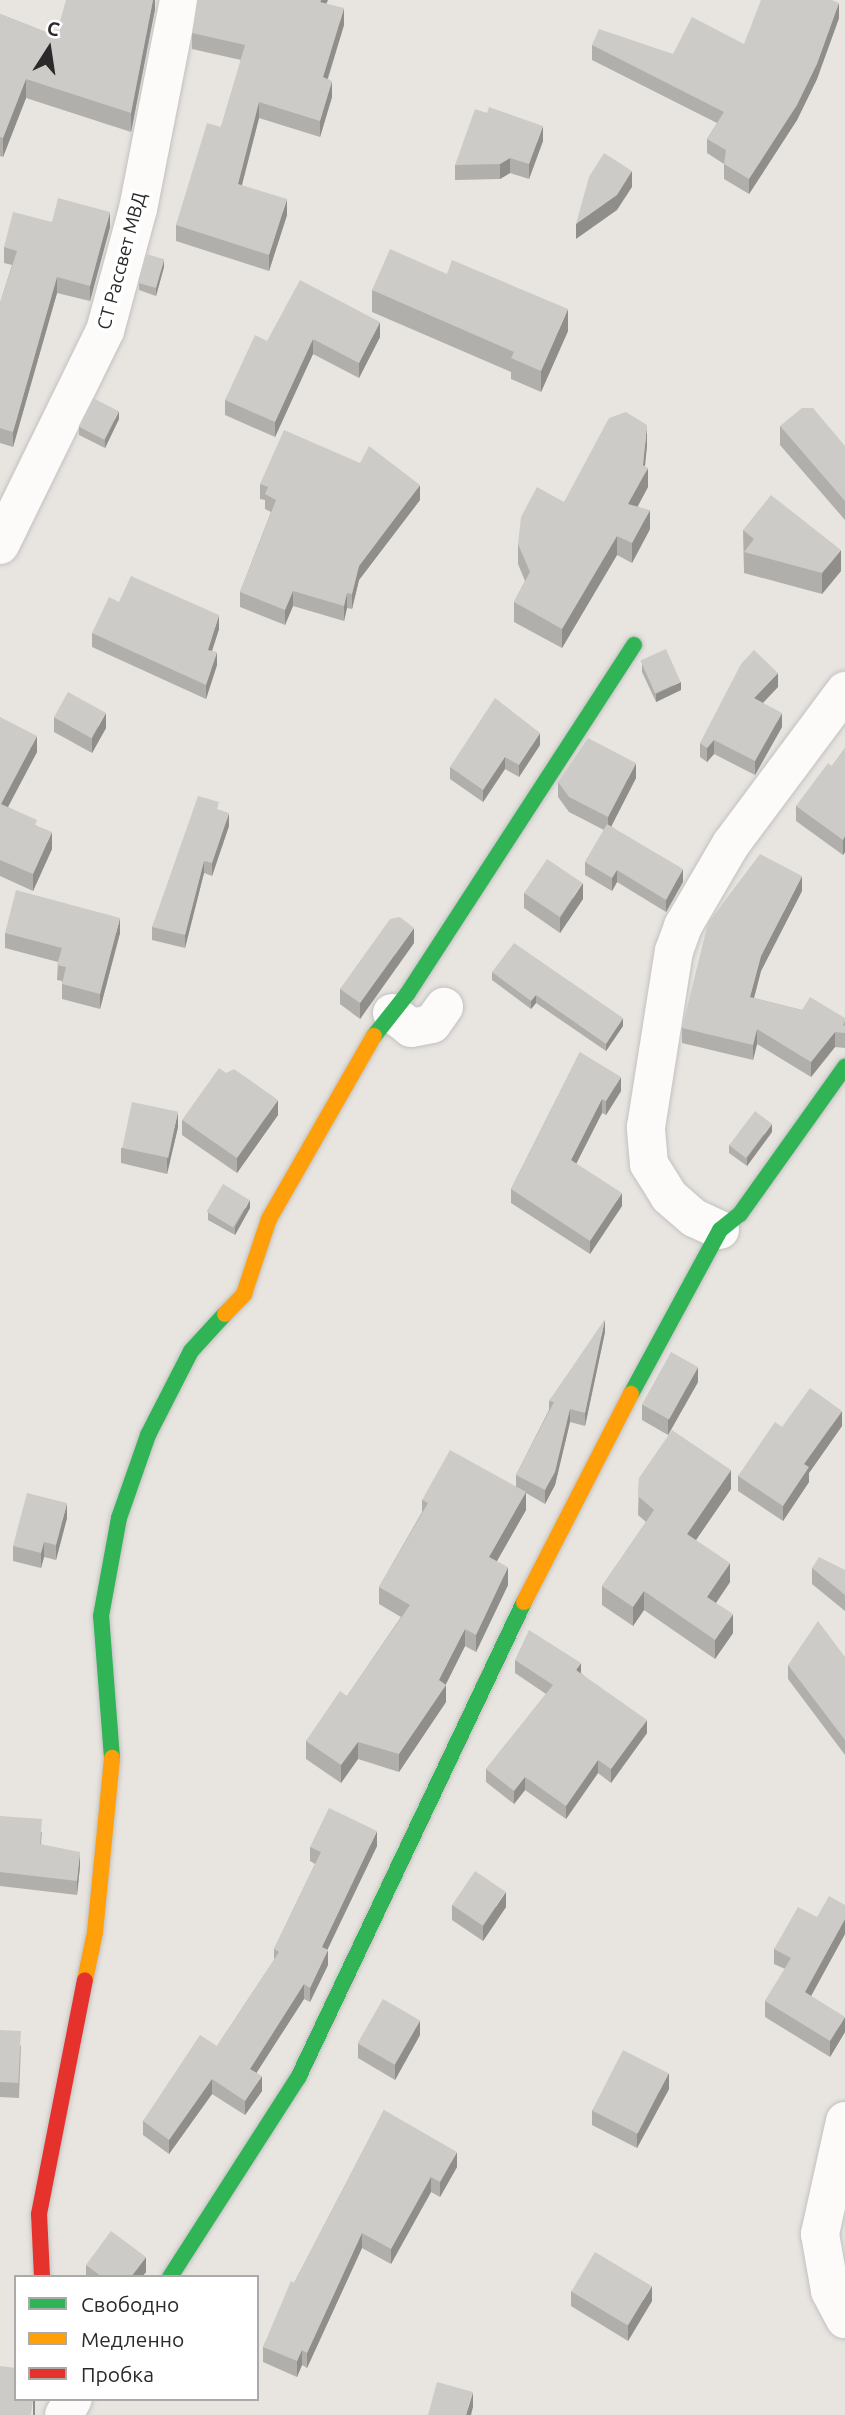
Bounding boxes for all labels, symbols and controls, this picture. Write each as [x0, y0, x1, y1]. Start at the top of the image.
north arrow [14, 14, 84, 84]
text: С [45, 16, 62, 40]
street label: СТ Рассвет МВД [93, 190, 151, 332]
legend [14, 2275, 259, 2401]
text: Свободно [81, 2292, 179, 2316]
text: Медленно [81, 2327, 184, 2351]
text: Пробка [81, 2362, 154, 2386]

